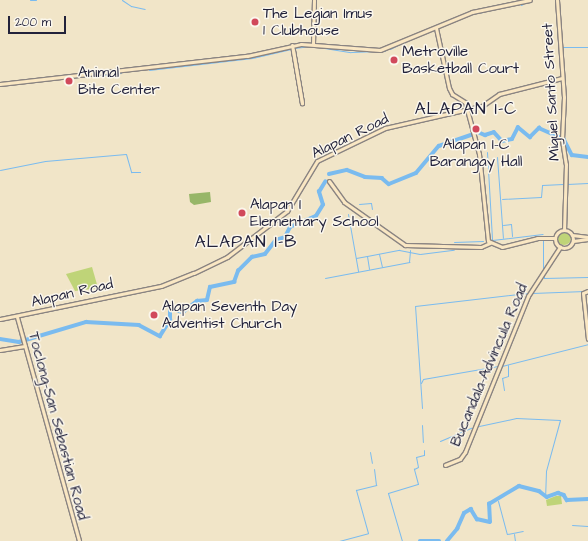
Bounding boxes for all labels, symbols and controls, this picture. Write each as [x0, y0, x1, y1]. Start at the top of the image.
place label: The Legian Imus 1 Clubhouse [263, 4, 373, 39]
scale bar [10, 8, 68, 34]
text: 200 m [15, 14, 51, 31]
marker: The Legian Imus 1 Clubhouse [250, 17, 260, 27]
street label: Miguel Santo Street [538, 23, 564, 161]
place label: Metroville Basketball Court [402, 42, 519, 77]
marker: Metroville Basketball Court [389, 55, 399, 65]
place label: Animal Bite Center [78, 63, 160, 98]
marker: Animal Bite Center [63, 75, 75, 87]
district label: ALAPAN I-C [415, 100, 517, 120]
street label: Alapan Road [309, 110, 391, 162]
marker: Alapan I-C Barangay Hall [471, 124, 481, 134]
place label: Alapan I-C Barangay Hall [430, 135, 522, 170]
place label: Alapan I Elementary School [250, 195, 379, 230]
marker: Alapan I Elementary School [237, 208, 247, 218]
district label: ALAPAN I-B [195, 233, 297, 253]
street label: Alapan Road [29, 275, 115, 311]
street label: Bucandala-Advincula Road [446, 281, 532, 449]
place label: Alapan Seventh Day Adventist Church [162, 297, 297, 332]
marker: Alapan Seventh Day Adventist Church [149, 310, 159, 320]
street label: Toclong-San Sebastian Road [24, 330, 92, 522]

